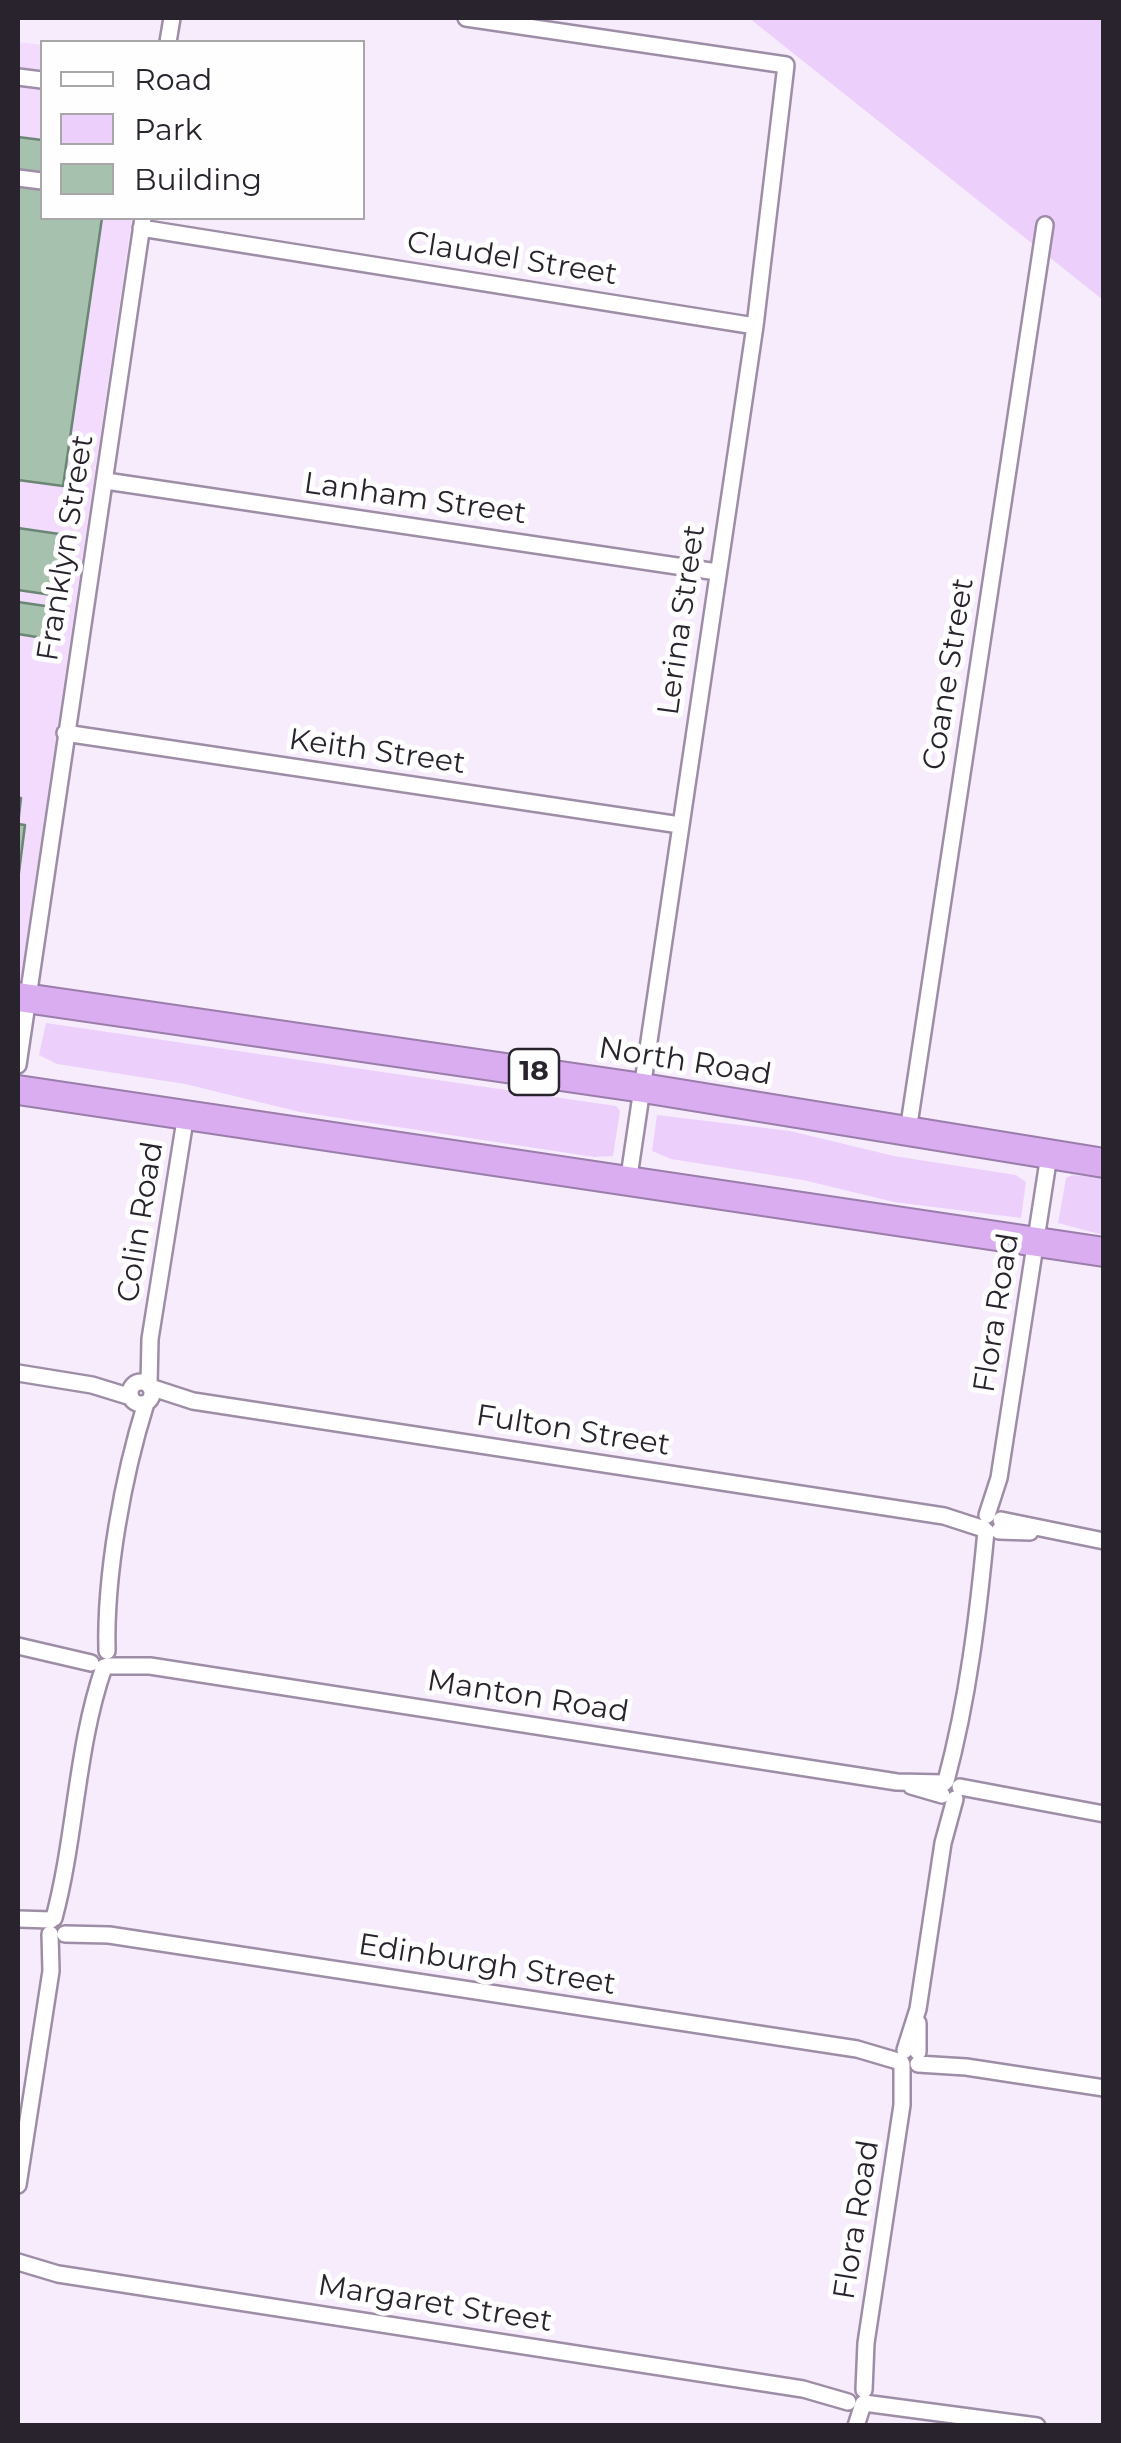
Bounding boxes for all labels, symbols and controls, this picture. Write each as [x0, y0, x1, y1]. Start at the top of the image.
legend [40, 40, 365, 220]
text: Road [134, 61, 212, 98]
text: Park [134, 111, 203, 148]
text: Building [134, 161, 262, 198]
street label: Claudel Street [404, 225, 620, 293]
street label: Franklyn Street [30, 432, 102, 664]
street label: Lanham Street [302, 466, 528, 532]
street label: Lerina Street [651, 522, 713, 718]
street label: Coane Street [916, 575, 982, 773]
street label: Keith Street [287, 722, 467, 782]
street label: North Road [596, 1031, 774, 1093]
road number: 18 [509, 1049, 559, 1095]
street label: Colin Road [111, 1139, 171, 1305]
street label: Flora Road [967, 1231, 1027, 1395]
street label: Fulton Street [474, 1398, 672, 1464]
street label: Manton Road [425, 1663, 631, 1731]
street label: Edinburgh Street [356, 1927, 618, 2003]
street label: Flora Road [827, 2138, 887, 2302]
street label: Margaret Street [315, 2268, 555, 2340]

